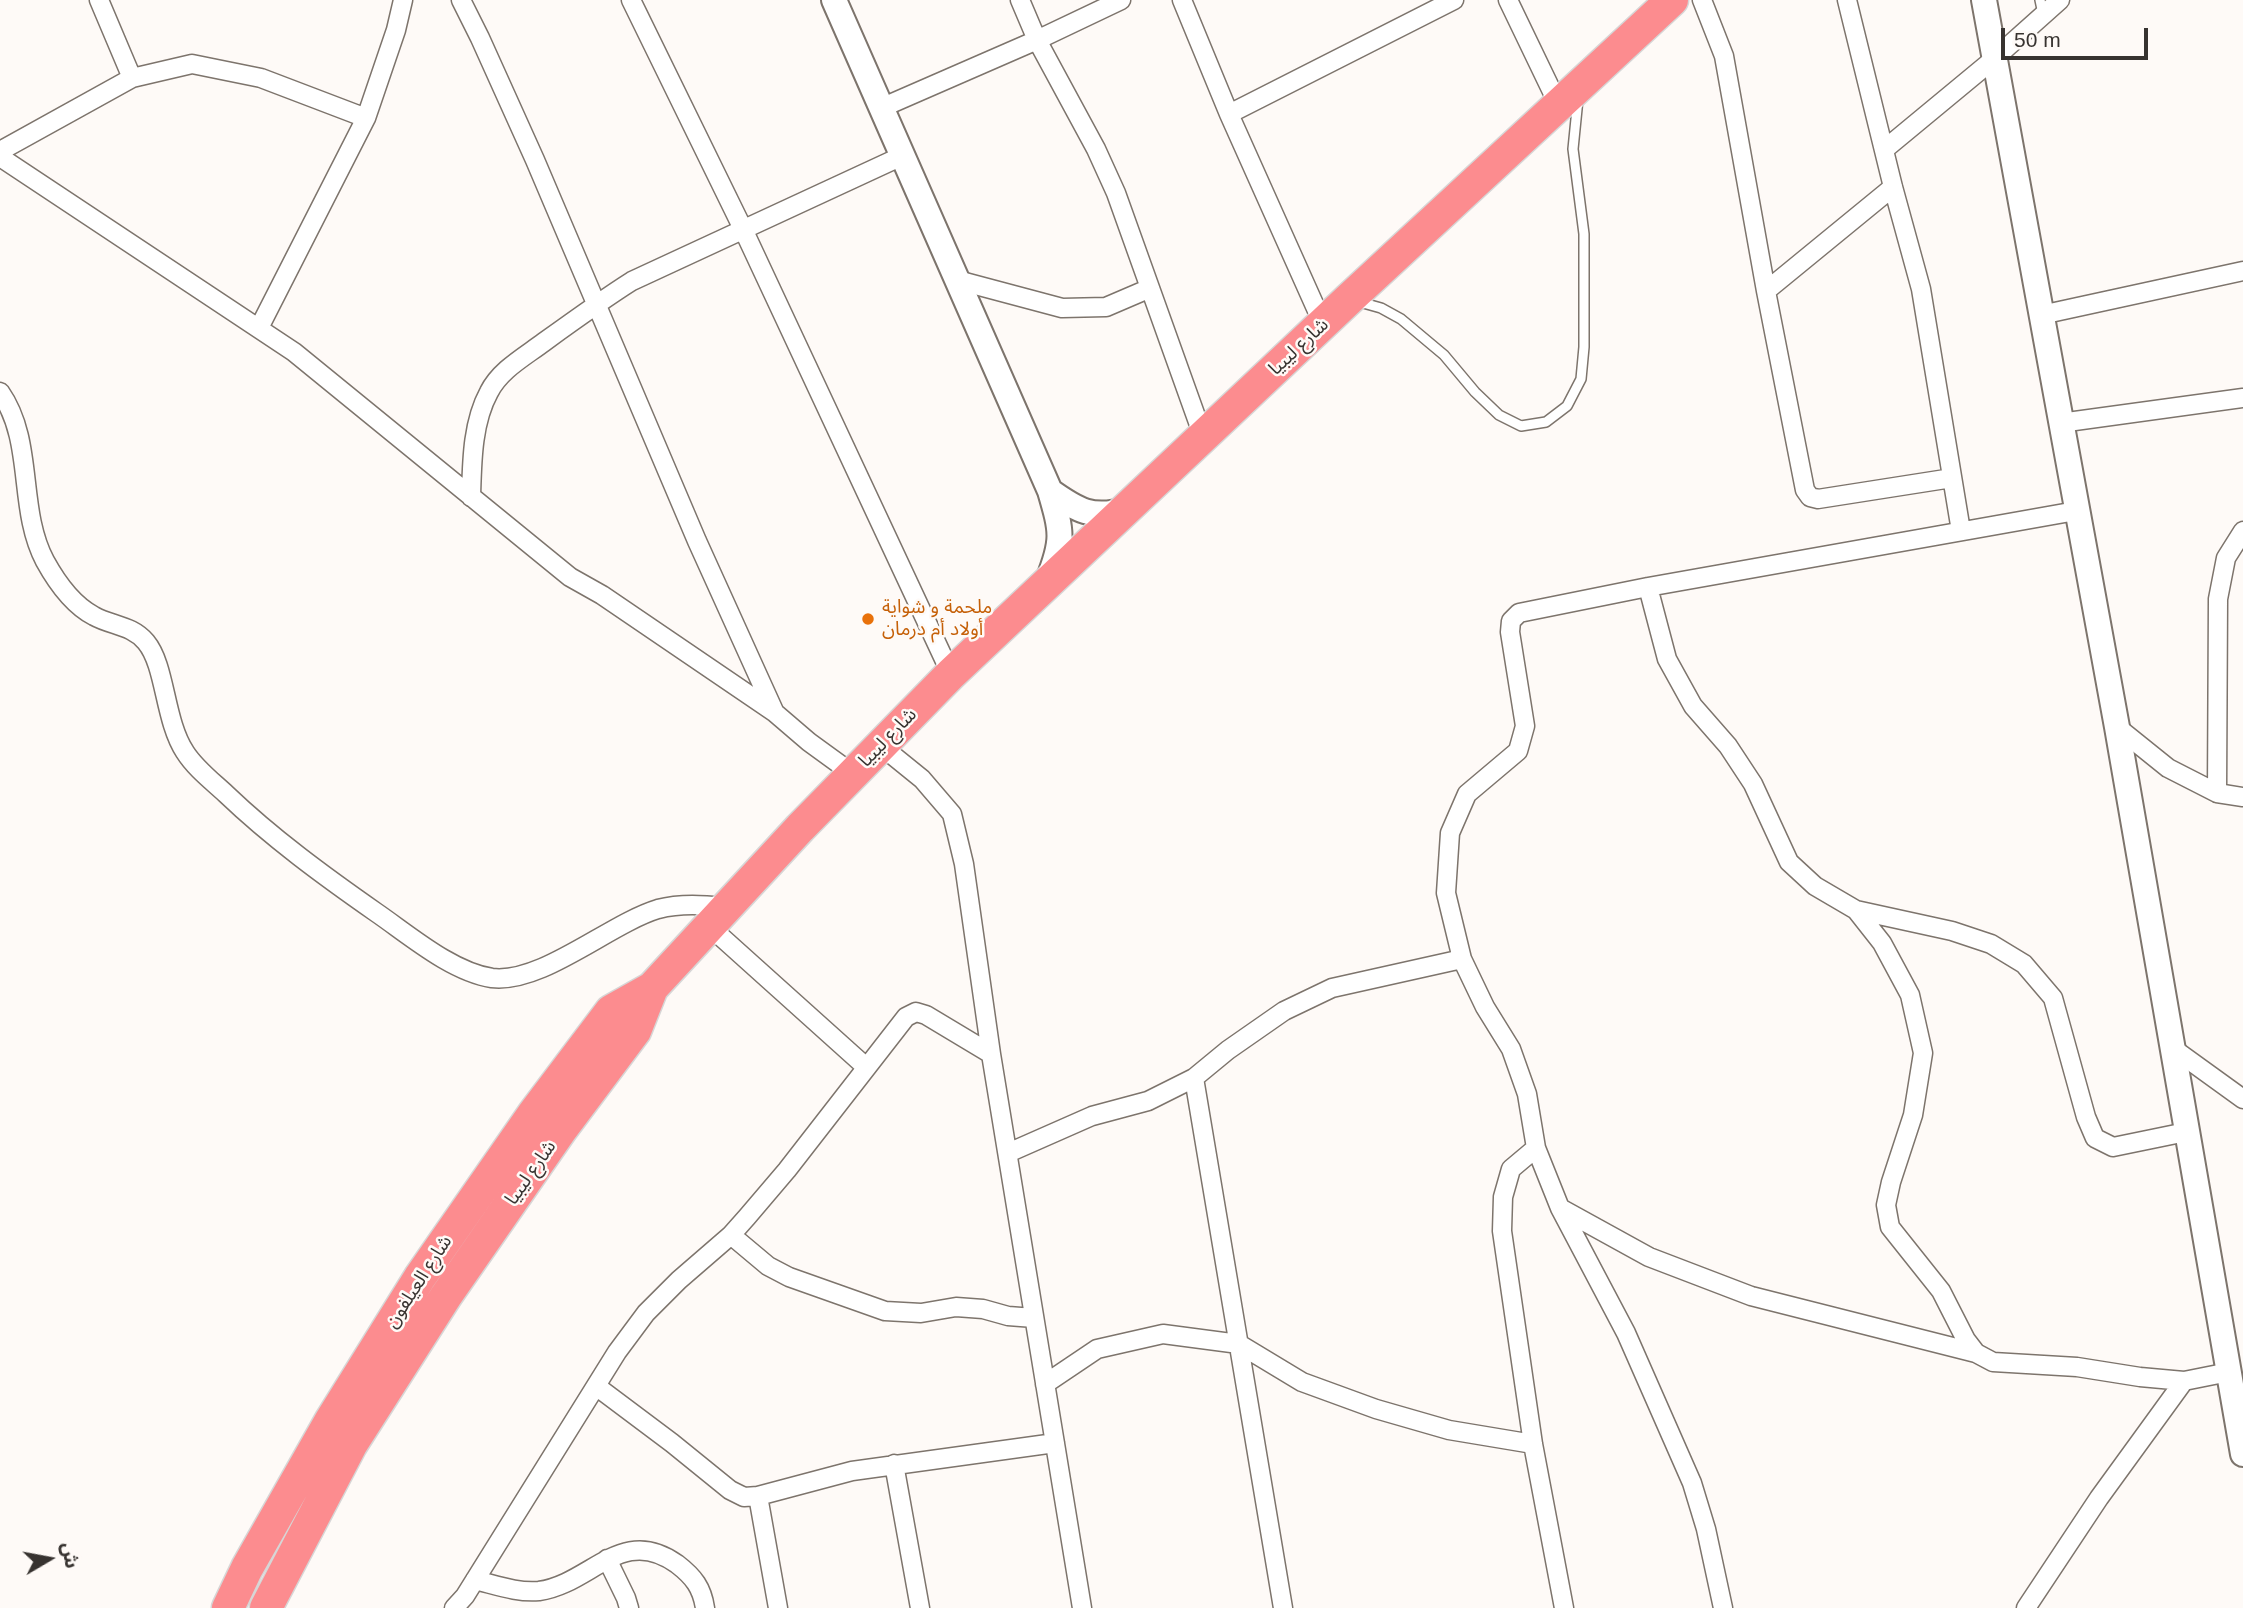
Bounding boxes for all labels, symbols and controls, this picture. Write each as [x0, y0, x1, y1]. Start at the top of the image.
scale bar [2005, 14, 2152, 58]
text: 50 m [2014, 28, 2061, 51]
street label: شارع ليبيا [1264, 314, 1334, 380]
place label: ملحمة و شواية أولاد أم درمان [882, 597, 992, 641]
marker: ملحمة و شواية أولاد أم درمان [860, 611, 876, 627]
street label: شارع ليبيا [854, 704, 922, 772]
street label: شارع ليبيا [501, 1136, 561, 1210]
street label: شارع العيلفون [381, 1231, 457, 1333]
north arrow [14, 1524, 84, 1594]
text: ش [58, 1541, 83, 1570]

